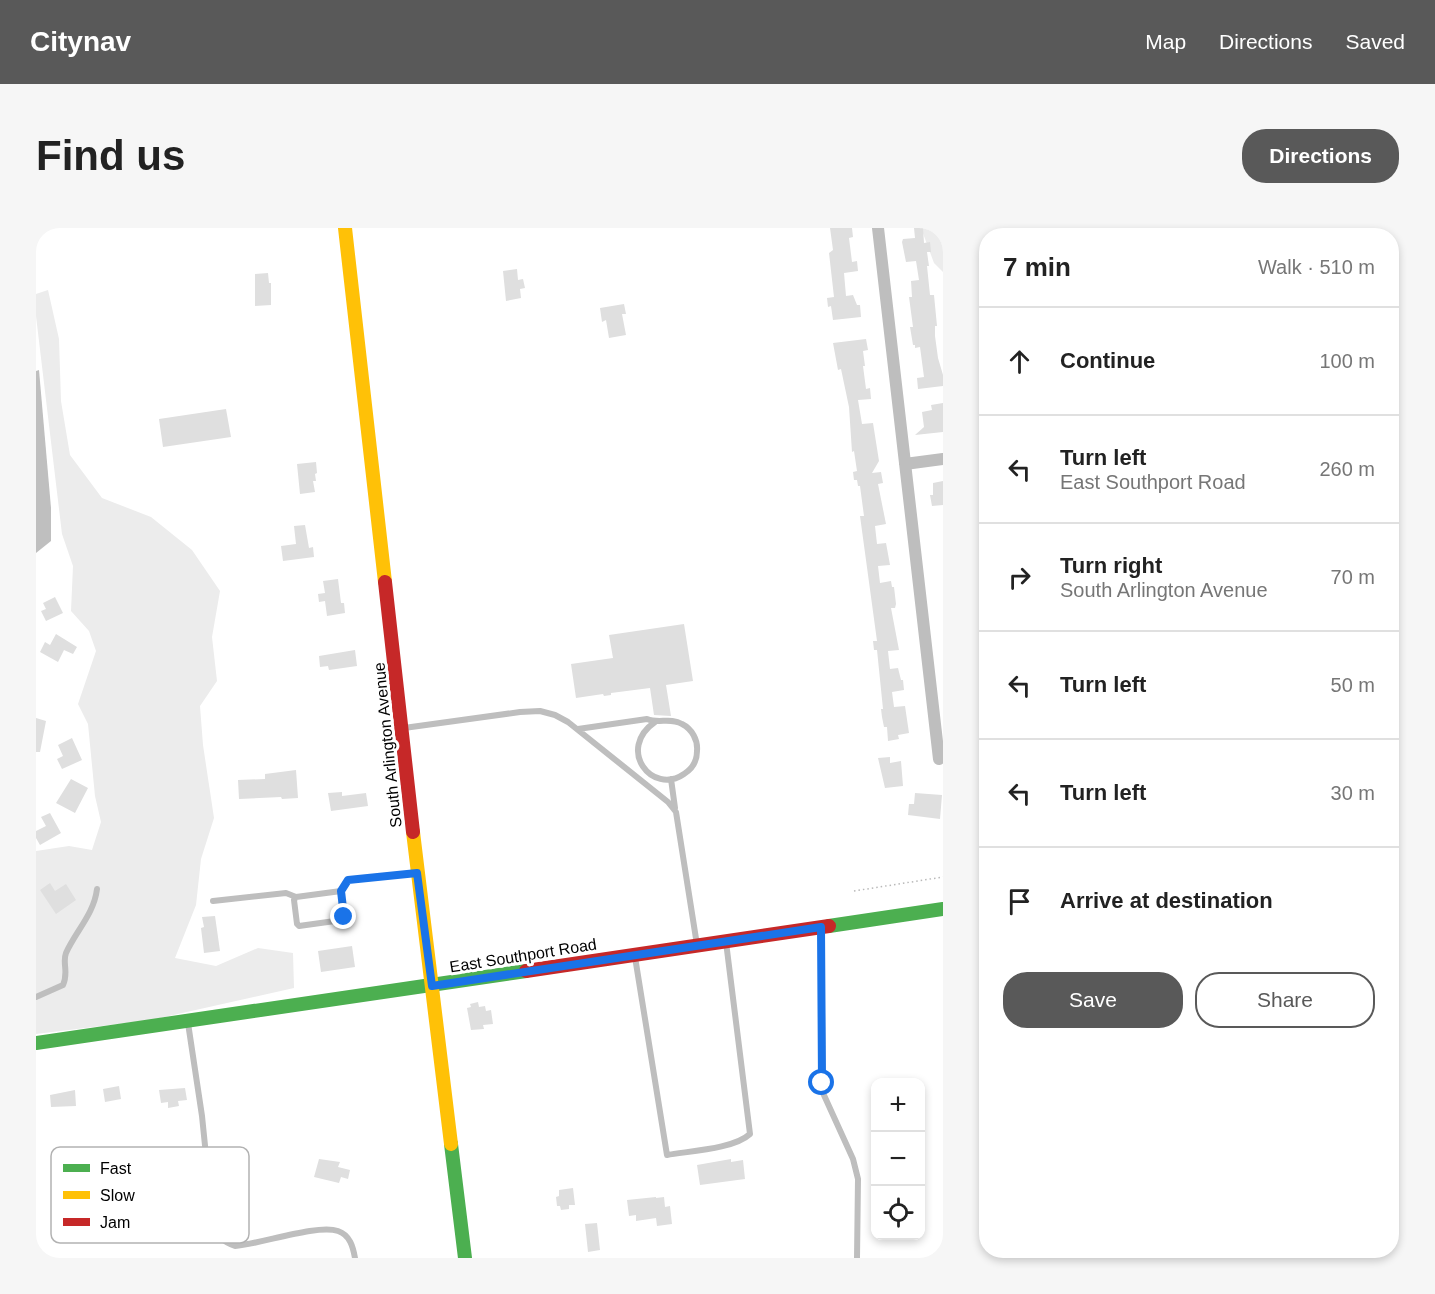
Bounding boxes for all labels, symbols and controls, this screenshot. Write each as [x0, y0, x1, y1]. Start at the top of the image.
text: Citynav [30, 26, 131, 57]
text: Map [1145, 30, 1186, 53]
text: Directions [1219, 30, 1312, 53]
text: Saved [1345, 30, 1405, 53]
button: Directions [1242, 129, 1399, 183]
text: Find us [36, 132, 185, 179]
text: 7 min [1003, 252, 1071, 282]
text: Walk · 510 m [1258, 256, 1375, 278]
icon: ahead [1003, 345, 1036, 378]
text: Continue [1060, 348, 1155, 373]
text: 100 m [1319, 350, 1375, 372]
text: Turn left [1060, 445, 1146, 470]
icon: left [1003, 453, 1036, 486]
text: 260 m [1319, 458, 1375, 480]
text: East Southport Road [1060, 471, 1246, 493]
text: Turn right [1060, 553, 1162, 578]
icon: right [1003, 561, 1036, 594]
text: 70 m [1331, 566, 1375, 588]
text: South Arlington Avenue [1060, 579, 1268, 601]
street label: South Arlington Avenue [370, 661, 405, 828]
icon: left [1003, 669, 1036, 702]
text: Turn left [1060, 672, 1146, 697]
text: 50 m [1331, 674, 1375, 696]
icon: left [1003, 777, 1036, 810]
text: Turn left [1060, 780, 1146, 805]
text: 30 m [1331, 782, 1375, 804]
icon: arrive [1003, 885, 1036, 918]
text: Arrive at destination [1060, 888, 1273, 913]
route end [330, 903, 356, 929]
street label: East Southport Road [448, 935, 598, 976]
button: Save [1003, 972, 1183, 1028]
button: Share [1195, 972, 1375, 1028]
route start [808, 1069, 834, 1095]
map controls [871, 1078, 925, 1240]
button: + [871, 1078, 925, 1132]
button: − [871, 1132, 925, 1186]
legend [51, 1147, 249, 1243]
text: Fast [100, 1160, 132, 1177]
button: locate [871, 1186, 925, 1240]
text: Slow [100, 1187, 135, 1204]
text: Jam [100, 1214, 130, 1231]

